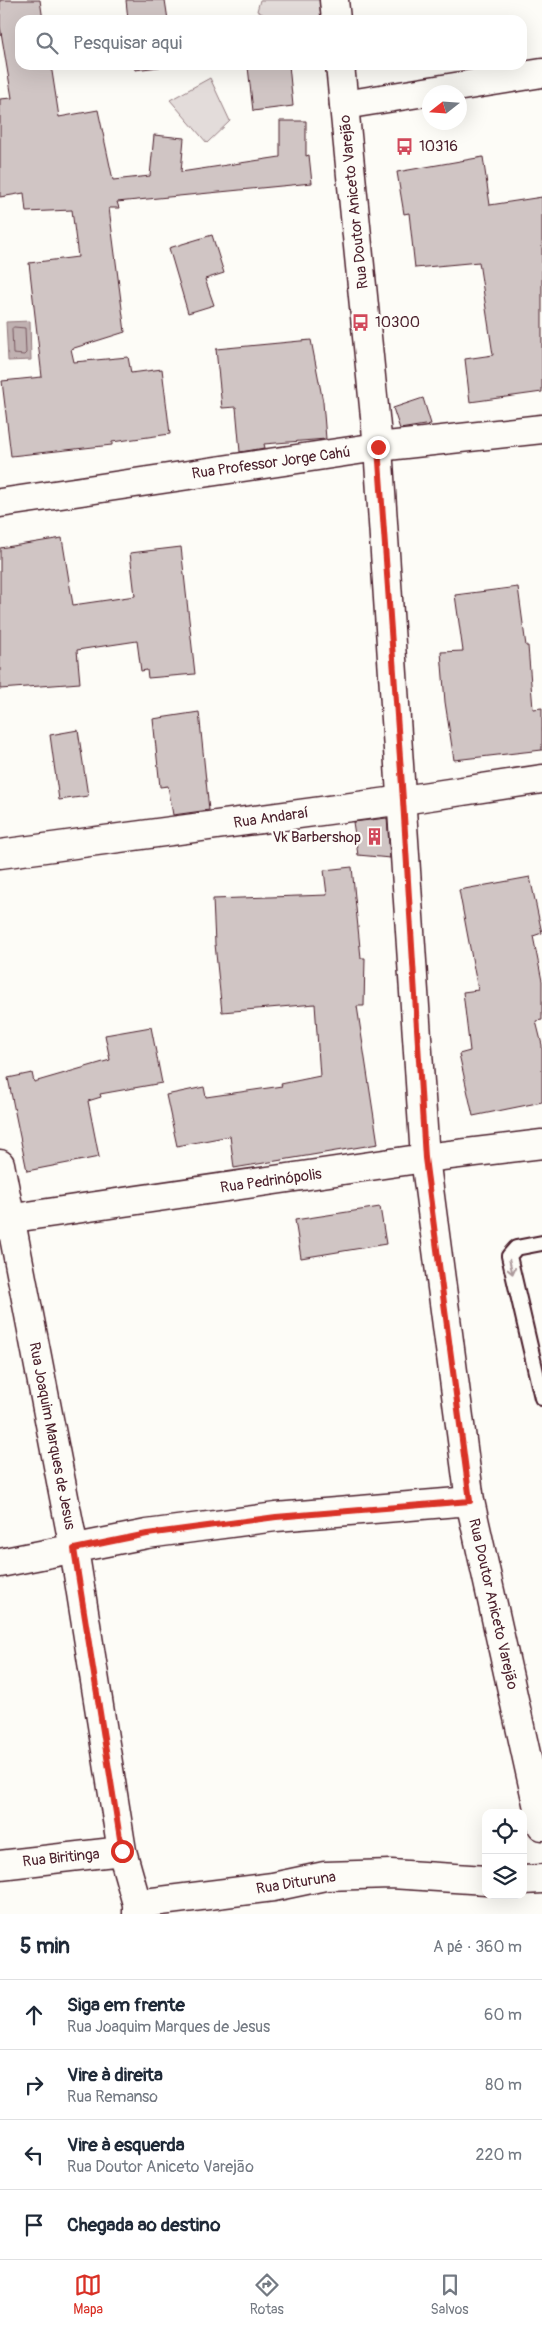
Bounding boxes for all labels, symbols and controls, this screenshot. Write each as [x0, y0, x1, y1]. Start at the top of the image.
search box [15, 15, 527, 70]
icon: search [33, 29, 61, 57]
text: Pesquisar aqui [73, 31, 182, 55]
north arrow [422, 85, 467, 130]
street label: Rua Doutor Aniceto Varejão [335, 114, 373, 290]
bus stop icon: 10316 [395, 136, 415, 156]
place label: 10316 [419, 137, 458, 156]
bus stop icon: 10300 [351, 312, 371, 332]
place label: 10300 [375, 313, 420, 332]
route end [367, 436, 390, 459]
street label: Rua Professor Jorge Cahú [190, 442, 352, 484]
street label: Rua Andaraí [232, 803, 310, 833]
building icon: Vk Barbershop [365, 827, 385, 847]
place label: Vk Barbershop [273, 828, 361, 847]
street label: Rua Pedrinópolis [219, 1164, 323, 1198]
one-way arrow [507, 1259, 516, 1275]
street label: Rua Joaquim Marques de Jesus [24, 1341, 80, 1532]
street label: Rua Doutor Aniceto Varejão [464, 1517, 522, 1691]
map controls [482, 1809, 527, 1899]
button: locate [482, 1809, 527, 1854]
route start [111, 1840, 134, 1863]
street label: Rua Biritinga [22, 1845, 100, 1871]
button: layers [482, 1854, 527, 1899]
street label: Rua Dituruna [255, 1867, 337, 1899]
text: 5 min [20, 1933, 70, 1960]
text: A pé · 360 m [433, 1937, 522, 1957]
text: Siga em frente [67, 1993, 185, 2017]
icon: ahead [20, 2001, 48, 2029]
text: 60 m [484, 2005, 522, 2025]
text: Rua Joaquim Marques de Jesus [67, 2017, 270, 2037]
text: Vire à direita [67, 2063, 163, 2087]
icon: right [20, 2071, 48, 2099]
text: 80 m [485, 2075, 522, 2095]
text: Rua Remanso [67, 2087, 158, 2107]
text: Vire à esquerda [67, 2133, 185, 2157]
icon: left [20, 2141, 48, 2169]
text: 220 m [476, 2145, 522, 2165]
text: Rua Doutor Aniceto Varejão [67, 2157, 254, 2177]
icon: arrive [20, 2211, 48, 2239]
text: Chegada ao destino [67, 2213, 220, 2237]
tab: Mapa [73, 2271, 103, 2318]
tab: Rotas [250, 2271, 284, 2318]
tab: Salvos [431, 2271, 469, 2318]

